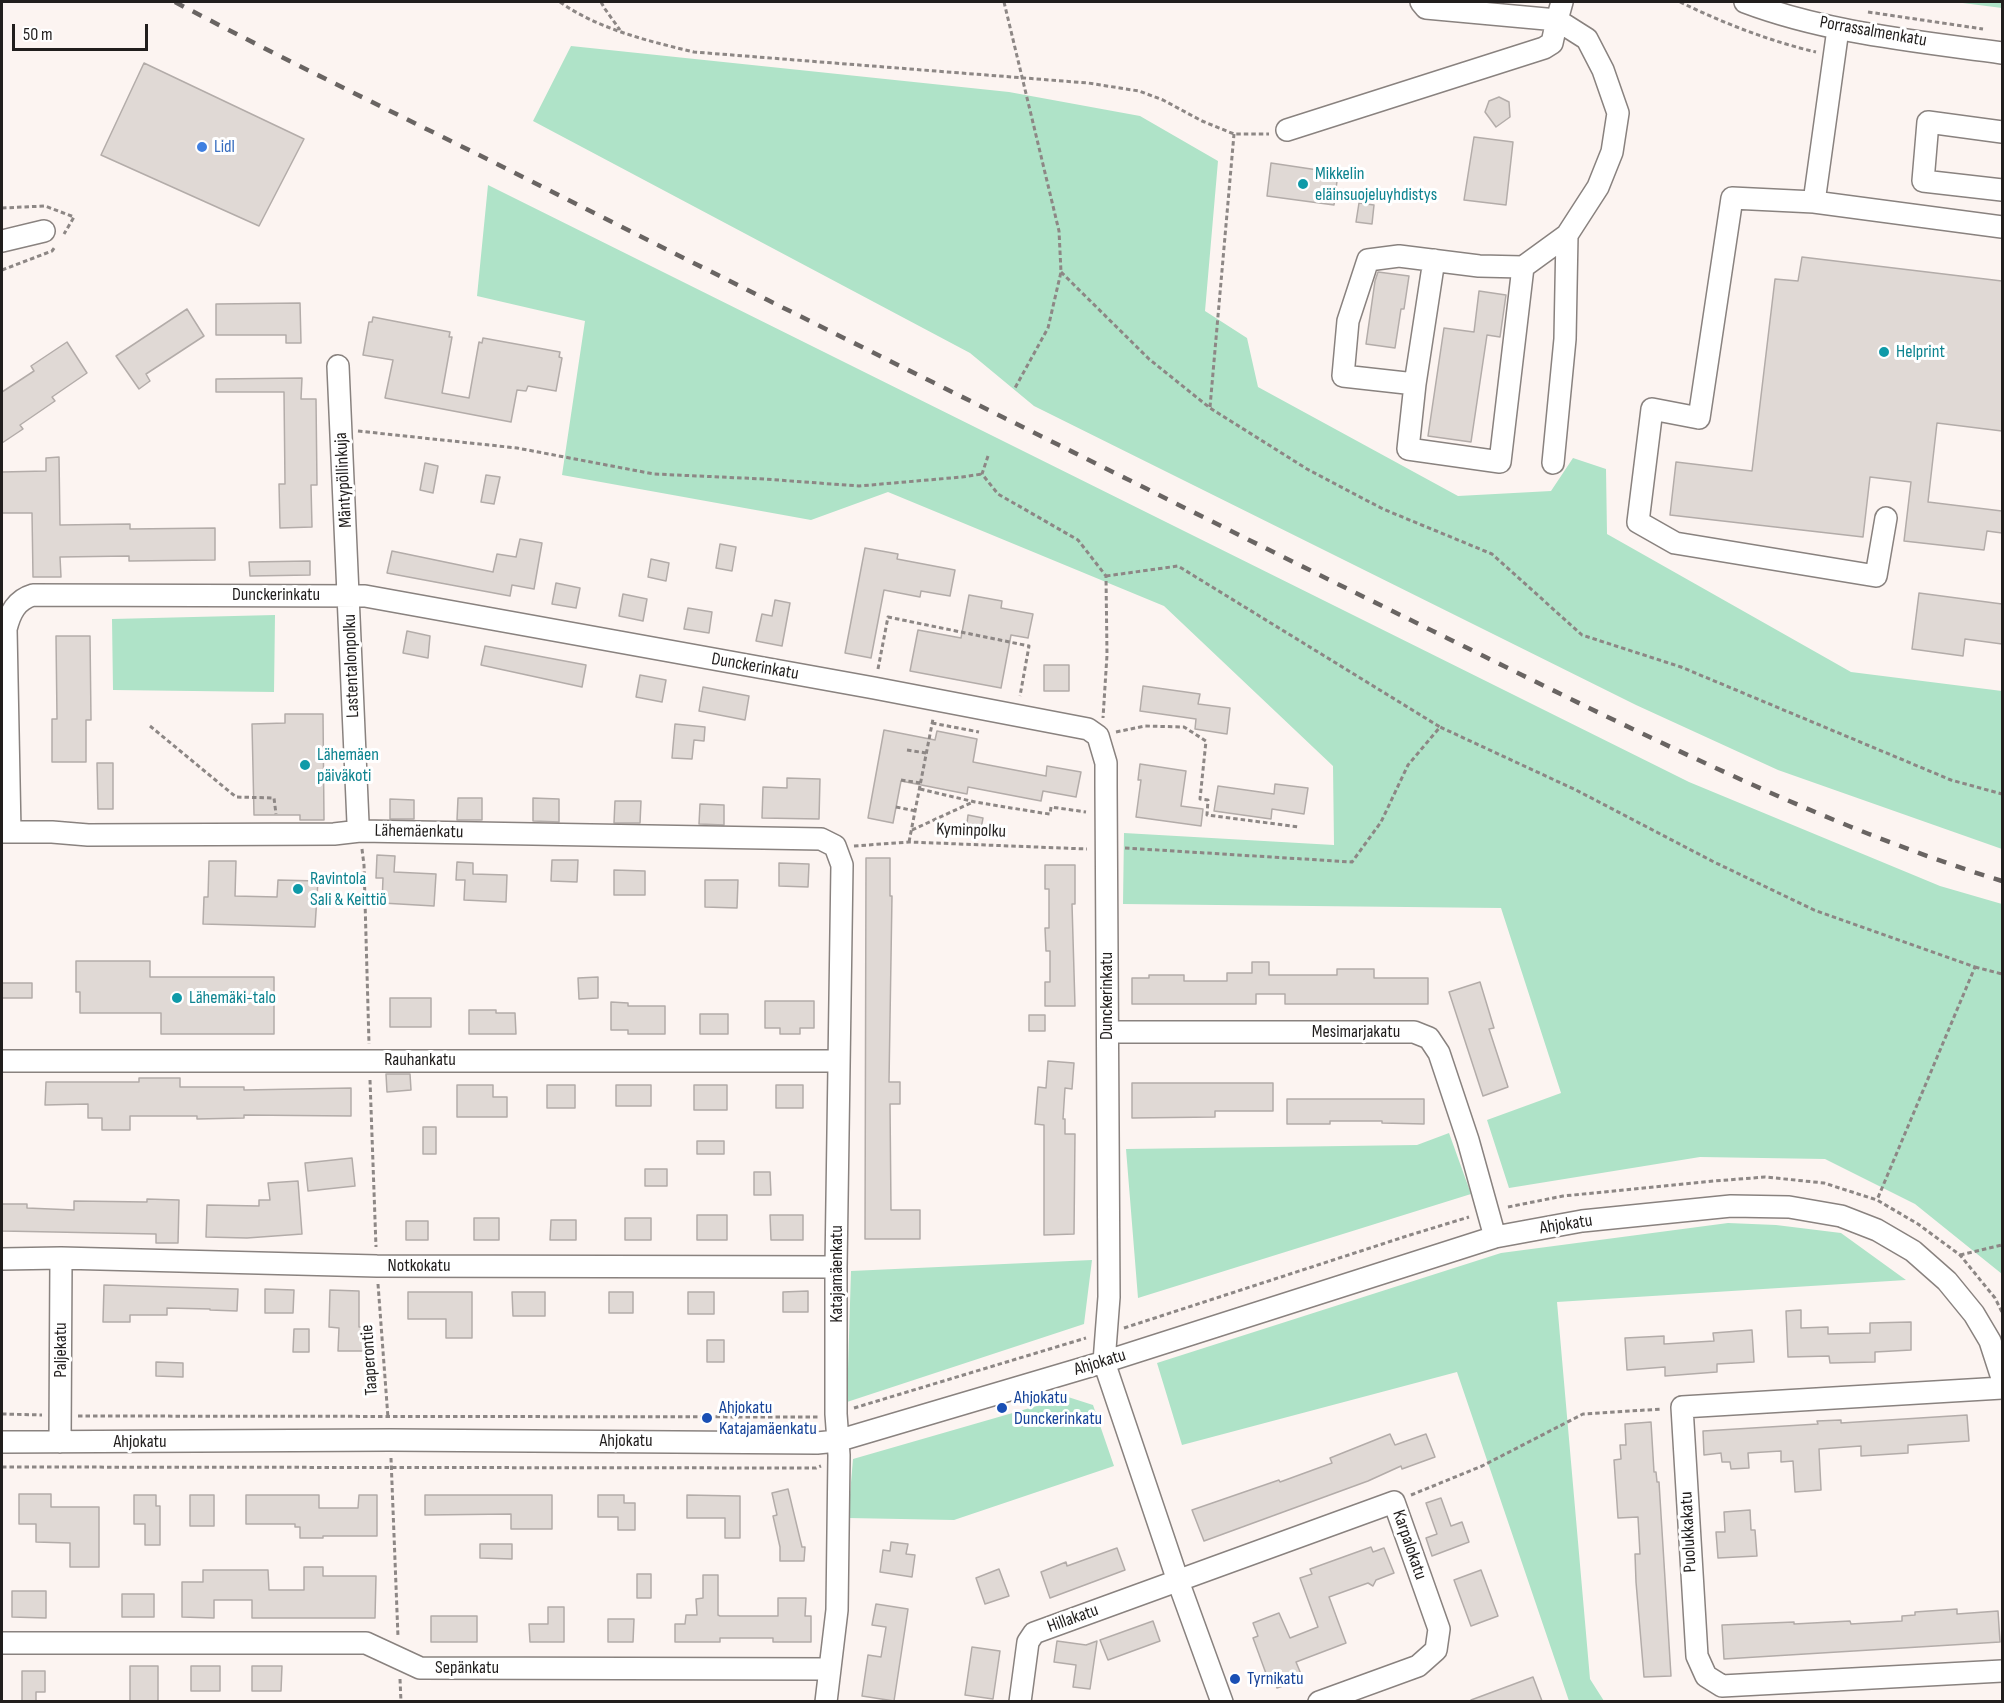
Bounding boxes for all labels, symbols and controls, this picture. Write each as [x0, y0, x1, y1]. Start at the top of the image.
scale bar [15, 12, 152, 50]
street label: Porrassalmenkatu [1818, 12, 1928, 52]
text: 50 m [23, 24, 53, 45]
place label: Lidl [214, 136, 235, 158]
marker: Lidl [195, 140, 209, 154]
place label: Mikkelin eläinsuojeluyhdistys [1315, 163, 1437, 206]
marker: Mikkelin eläinsuojeluyhdistys [1296, 177, 1310, 191]
place label: Helprint [1896, 341, 1945, 363]
marker: Helprint [1877, 345, 1891, 359]
street label: Mäntypöllinkuja [331, 432, 357, 528]
street label: Dunckerinkatu [232, 584, 320, 606]
street label: Lastentalonpolku [339, 614, 365, 718]
street label: Dunckerinkatu [710, 649, 800, 685]
place label: Lähemäen päiväkoti [317, 744, 379, 786]
marker: Lähemäen päiväkoti [298, 758, 312, 772]
street label: Kyminpolku [936, 819, 1006, 843]
street label: Lähemäenkatu [374, 820, 464, 844]
place label: Ravintola Sali & Keittiö [310, 868, 387, 910]
marker: Ravintola Sali & Keittiö [291, 882, 305, 896]
street label: Dunckerinkatu [1096, 952, 1118, 1040]
place label: Lähemäki-talo [189, 987, 276, 1009]
marker: Lähemäki-talo [170, 991, 184, 1005]
street label: Mesimarjakatu [1312, 1021, 1400, 1043]
street label: Rauhankatu [384, 1049, 456, 1071]
street label: Ahjokatu [1538, 1210, 1594, 1240]
street label: Katajamäenkatu [826, 1225, 848, 1323]
street label: Notkokatu [387, 1255, 451, 1277]
street label: Paljekatu [50, 1322, 72, 1378]
street label: Taaperontie [357, 1324, 383, 1396]
street label: Ahjokatu [1071, 1345, 1129, 1381]
place label: Ahjokatu Dunckerinkatu [1014, 1387, 1102, 1430]
place label: Ahjokatu Katajamäenkatu [719, 1397, 817, 1440]
marker: Ahjokatu Dunckerinkatu [995, 1401, 1009, 1415]
marker: Ahjokatu Katajamäenkatu [700, 1411, 714, 1425]
street label: Ahjokatu [599, 1430, 653, 1452]
street label: Ahjokatu [113, 1431, 167, 1453]
street label: Puolukkakatu [1676, 1491, 1702, 1573]
street label: Karpalokatu [1387, 1507, 1431, 1583]
street label: Hillakatu [1044, 1600, 1102, 1638]
street label: Sepänkatu [435, 1657, 499, 1679]
place label: Tyrnikatu [1247, 1668, 1304, 1690]
marker: Tyrnikatu [1228, 1672, 1242, 1686]

